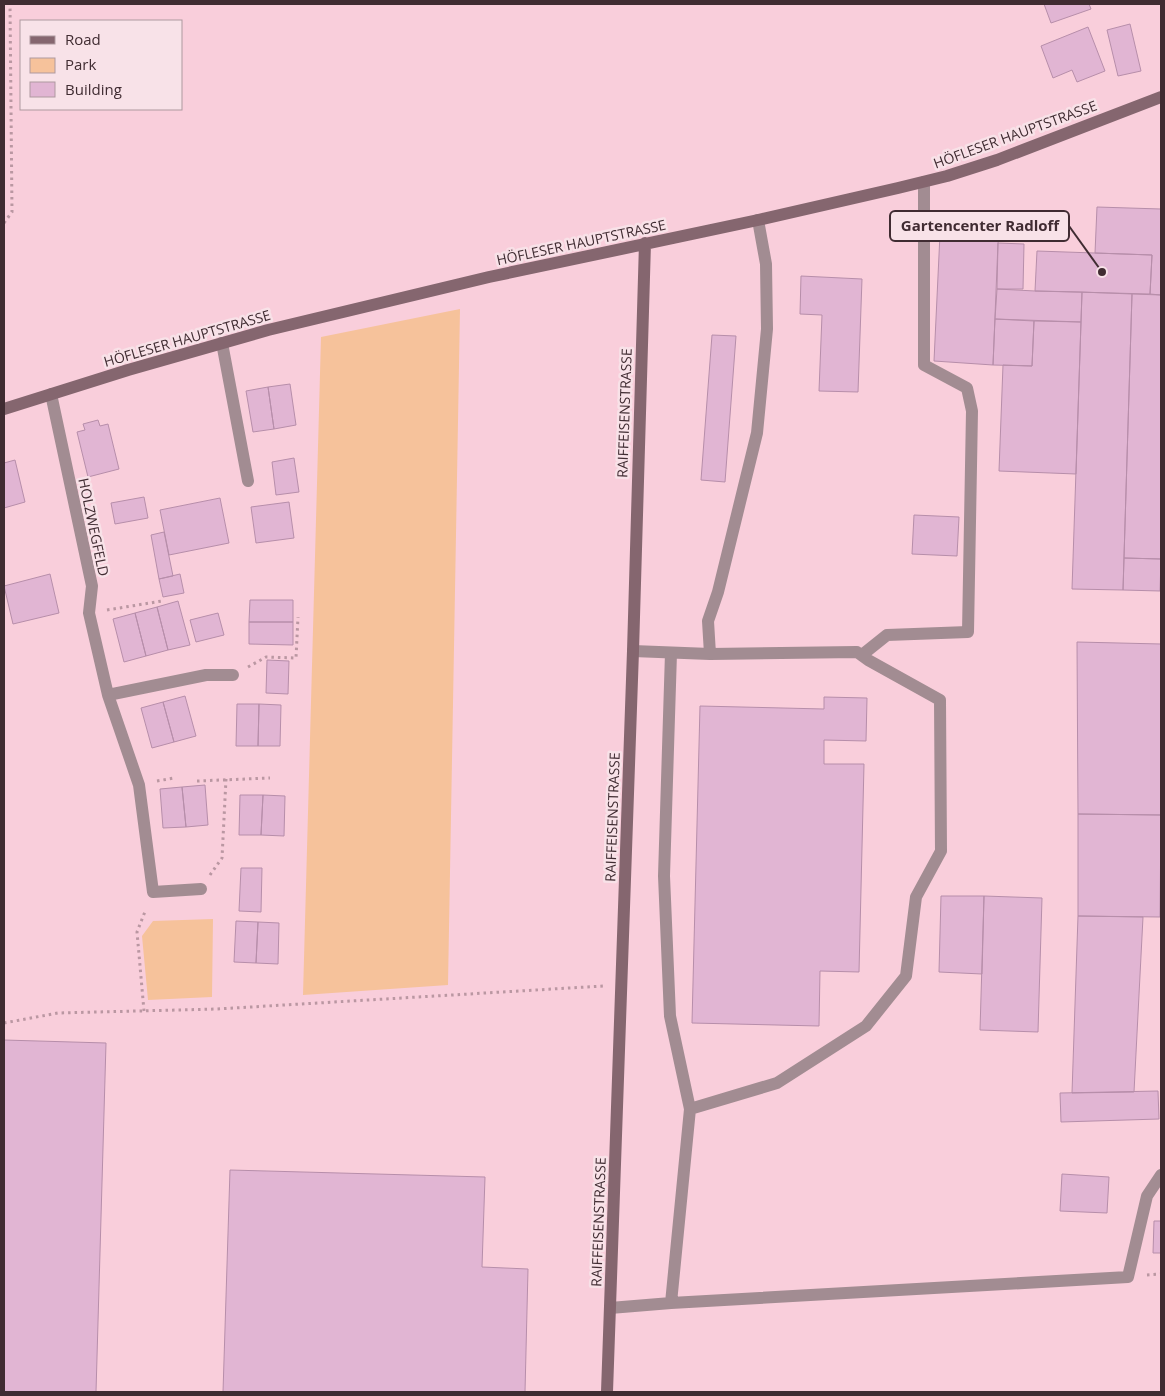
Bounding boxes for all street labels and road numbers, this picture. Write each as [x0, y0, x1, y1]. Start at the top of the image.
street label: HÖFLESER HAUPTSTRASSE [931, 96, 1099, 172]
street label: HÖFLESER HAUPTSTRASSE [495, 215, 667, 269]
street label: HÖFLESER HAUPTSTRASSE [101, 305, 273, 371]
street label: RAIFFEISENSTRASSE [612, 348, 636, 478]
street label: HOLZWEGFELD [74, 476, 114, 578]
street label: RAIFFEISENSTRASSE [600, 752, 624, 882]
street label: RAIFFEISENSTRASSE [586, 1157, 610, 1287]

